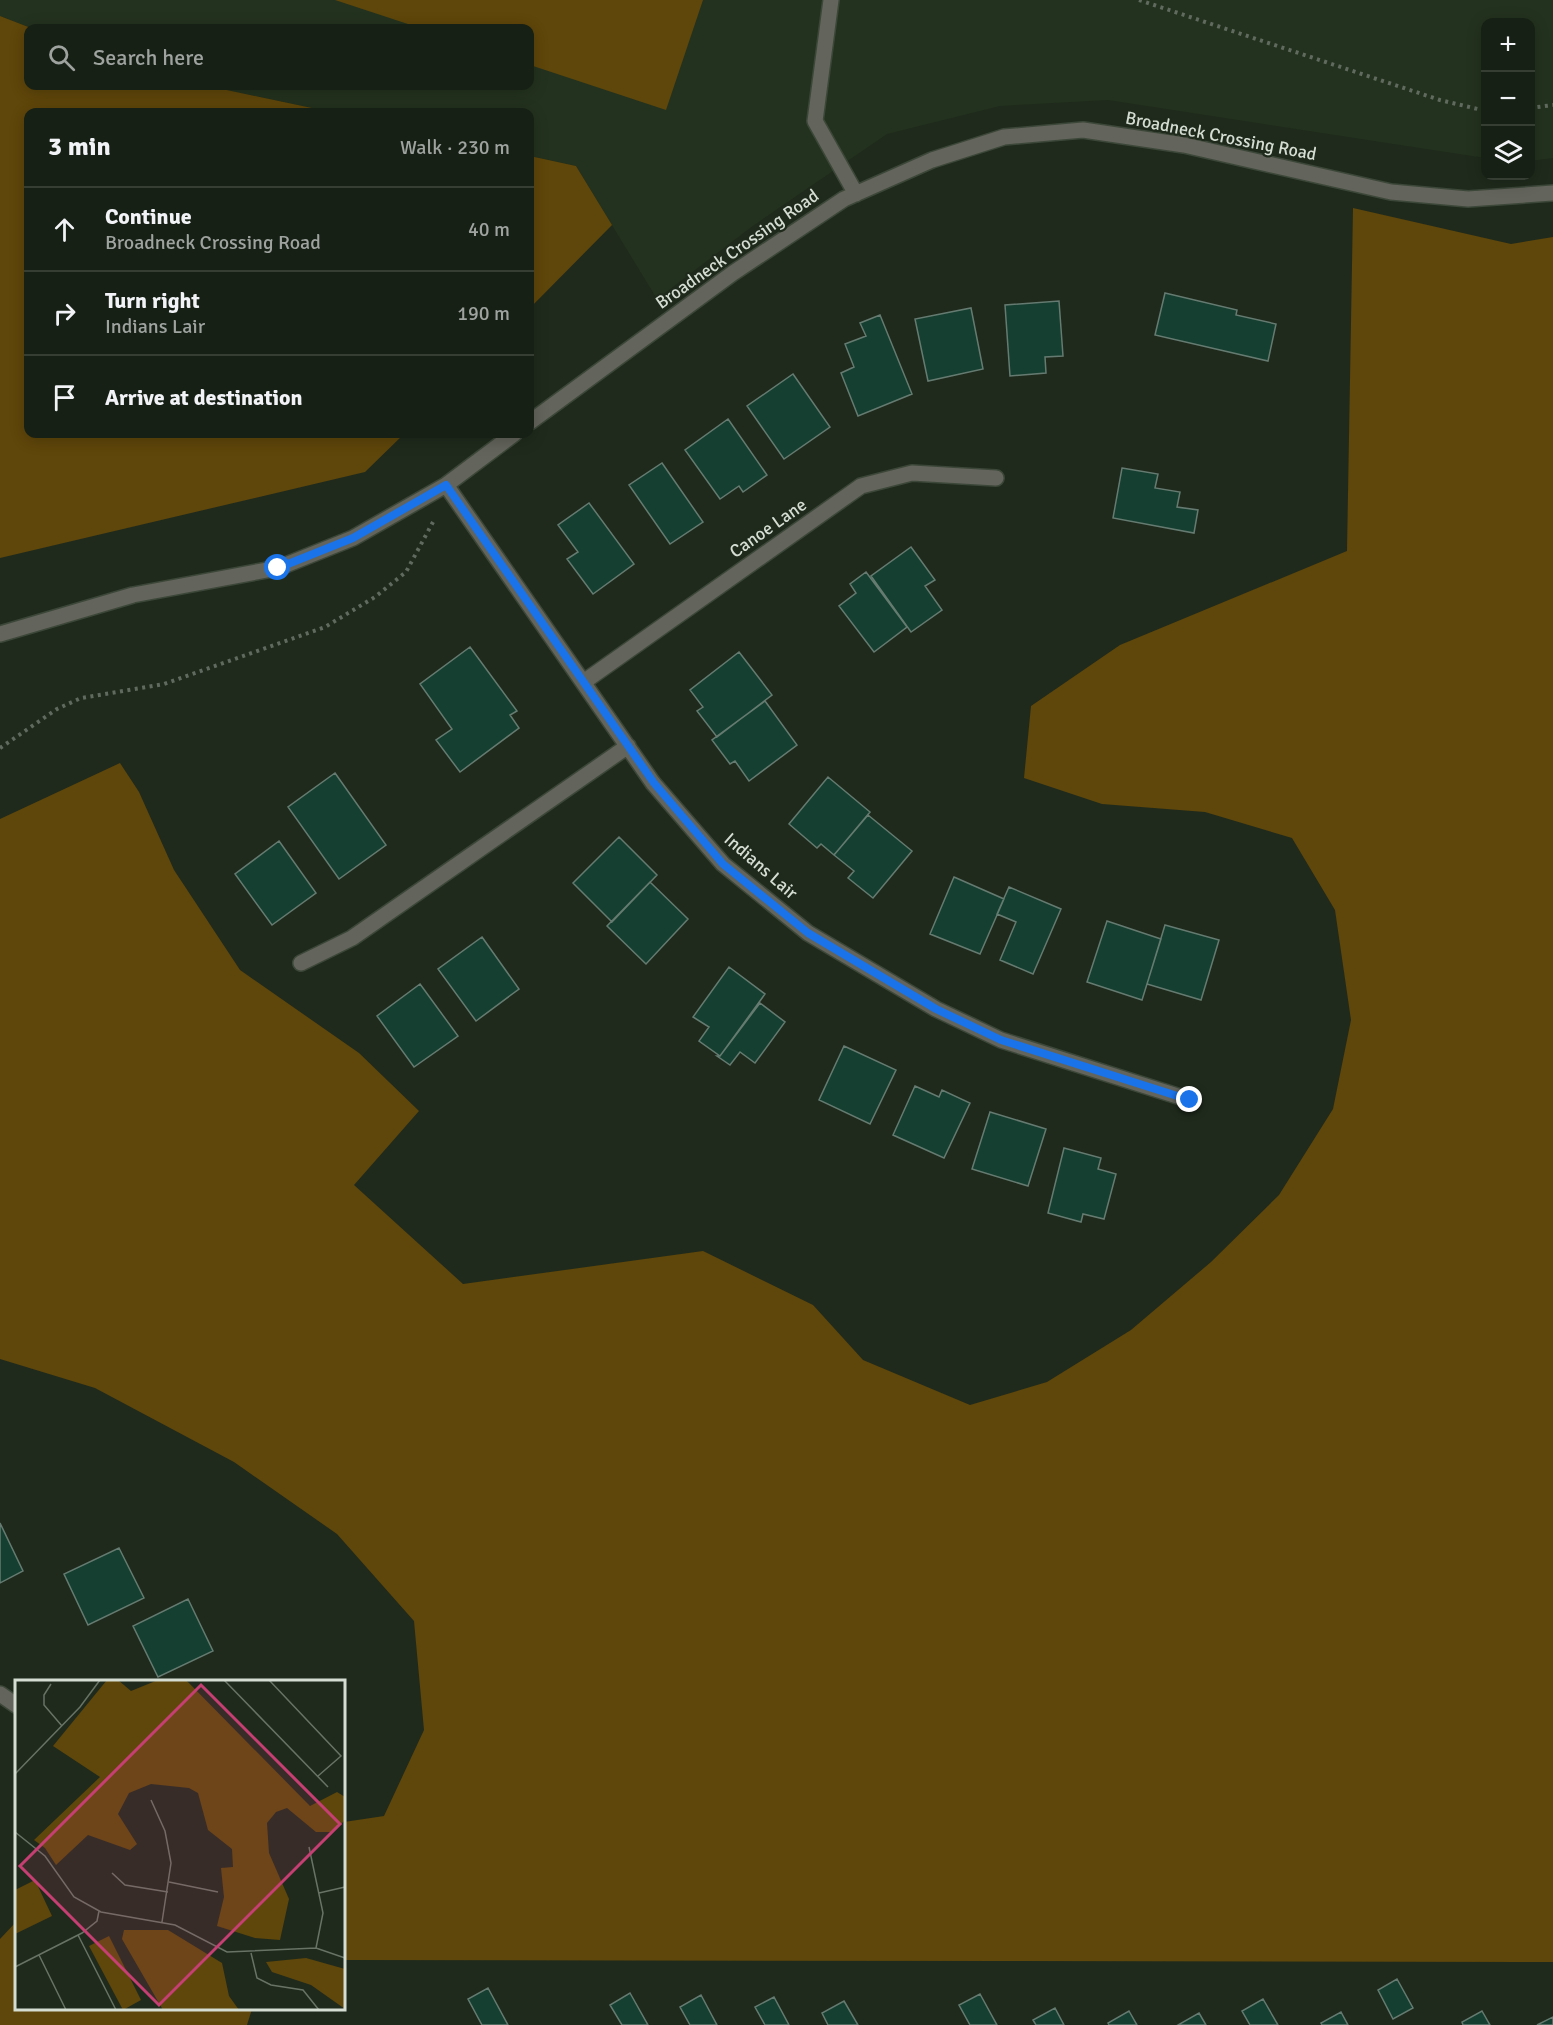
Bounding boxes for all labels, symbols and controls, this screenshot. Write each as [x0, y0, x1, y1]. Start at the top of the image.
map controls [1481, 18, 1535, 180]
button: + [1481, 18, 1535, 72]
search box [24, 24, 534, 90]
icon: search [45, 41, 78, 74]
text: Search here [93, 44, 204, 71]
button: − [1481, 72, 1535, 126]
street label: Broadneck Crossing Road [1124, 107, 1318, 165]
button: layers [1481, 126, 1535, 180]
text: 3 min [48, 131, 111, 163]
text: Walk · 230 m [400, 135, 510, 160]
street label: Broadneck Crossing Road [651, 184, 823, 314]
text: Continue [105, 203, 192, 230]
icon: ahead [48, 213, 81, 246]
text: 40 m [468, 217, 510, 242]
text: Broadneck Crossing Road [105, 230, 321, 255]
text: Turn right [105, 287, 200, 314]
icon: right [48, 297, 81, 330]
text: 190 m [457, 301, 510, 326]
text: Indians Lair [105, 314, 205, 339]
icon: arrive [48, 381, 81, 414]
text: Arrive at destination [105, 384, 302, 411]
street label: Canoe Lane [725, 493, 811, 563]
route start [264, 554, 290, 580]
street label: Indians Lair [720, 828, 803, 904]
route end [1176, 1086, 1202, 1112]
inset map [15, 1680, 345, 2010]

